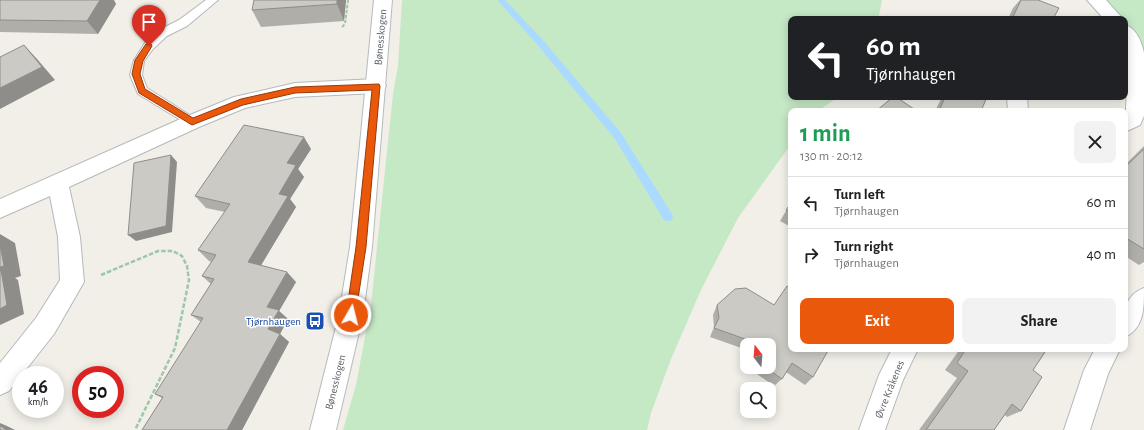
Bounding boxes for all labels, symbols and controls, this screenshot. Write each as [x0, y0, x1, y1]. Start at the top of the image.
pin [132, 5, 166, 46]
street label: Bønesskogen [373, 9, 388, 66]
icon: arrive [138, 11, 160, 33]
icon: left [800, 32, 852, 84]
text: 60 m [866, 33, 921, 61]
text: Tjørnhaugen [866, 66, 956, 84]
button: close [1074, 121, 1116, 163]
text: 1 min [800, 122, 851, 146]
text: 130 m · 20:12 [800, 150, 863, 163]
text: Turn left [834, 187, 885, 202]
icon: left [800, 192, 822, 214]
text: 60 m [1087, 195, 1116, 210]
text: Tjørnhaugen [834, 205, 899, 218]
text: Turn right [834, 239, 893, 254]
icon: right [800, 244, 822, 266]
text: 40 m [1086, 247, 1116, 262]
text: Tjørnhaugen [834, 257, 899, 270]
position arrow [330, 294, 372, 336]
button: Exit [800, 298, 954, 344]
button: Share [962, 298, 1116, 344]
bus stop icon: Tjørnhaugen [304, 310, 326, 332]
place label: Tjørnhaugen [246, 316, 301, 327]
north arrow [740, 338, 776, 374]
map controls [740, 338, 776, 418]
street label: Bønesskogen [323, 353, 348, 411]
street label: Øvre Kråkenes [873, 359, 906, 420]
speed limit sign: 50 [72, 366, 124, 418]
text: 46 [28, 377, 48, 397]
button: search [740, 382, 776, 418]
text: km/h [28, 397, 48, 407]

